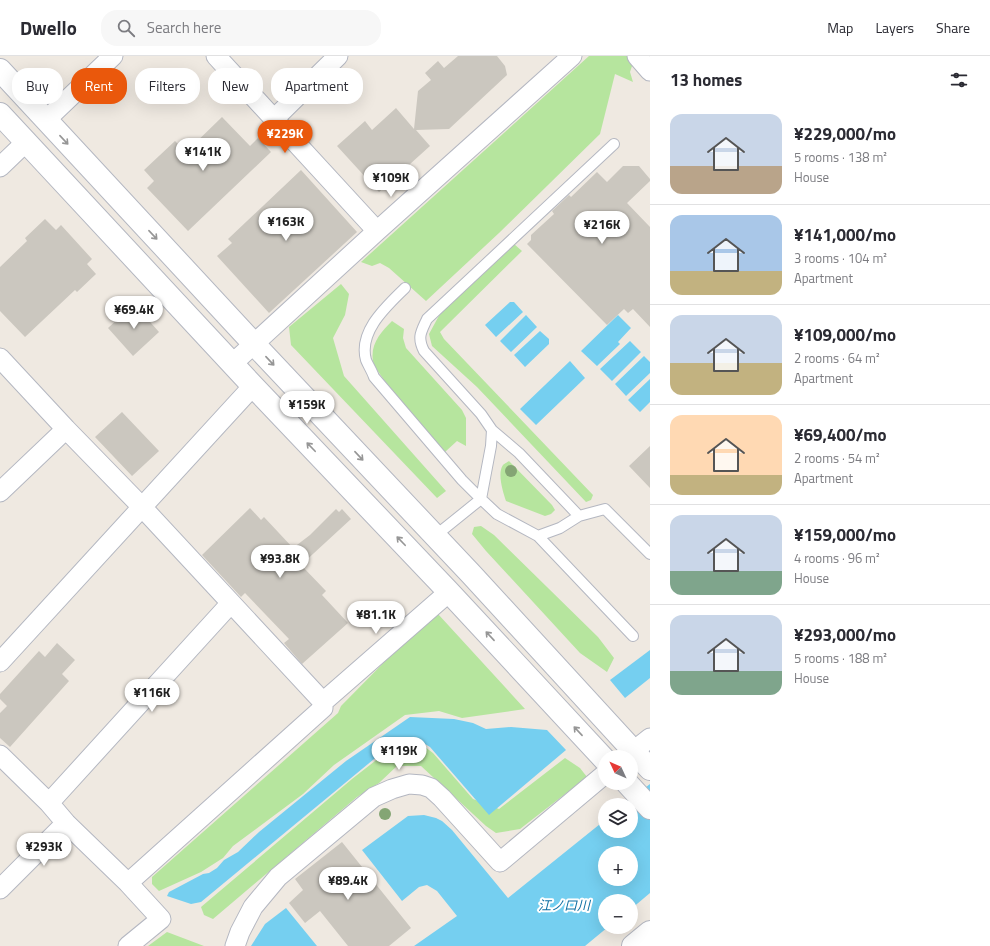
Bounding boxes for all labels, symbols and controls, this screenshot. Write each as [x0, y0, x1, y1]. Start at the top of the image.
search box [101, 10, 381, 46]
text: Dwello [20, 13, 77, 42]
text: Search here [147, 16, 221, 39]
icon: search [115, 17, 137, 39]
text: Map [827, 17, 853, 38]
text: Layers [875, 17, 914, 38]
text: Share [936, 17, 970, 38]
text: 13 homes [670, 67, 742, 93]
chip: Buy [12, 68, 63, 104]
chip: Rent [71, 68, 127, 104]
chip: Filters [135, 68, 200, 104]
chip: New [208, 68, 263, 104]
chip: Apartment [271, 68, 363, 104]
icon: filters [948, 69, 970, 91]
pin: ¥229K [257, 120, 313, 154]
text: ¥229,000/mo [794, 121, 896, 147]
text: ¥229K [267, 123, 303, 143]
icon: home [702, 130, 750, 178]
one-way arrow [60, 135, 69, 145]
pin: ¥141K [175, 138, 231, 172]
text: ¥141K [185, 141, 221, 161]
text: 5 rooms · 138 m² [794, 147, 887, 167]
pin: ¥109K [363, 164, 419, 198]
text: ¥109K [373, 167, 409, 187]
text: House [794, 167, 829, 187]
pin: ¥163K [258, 208, 314, 242]
text: ¥163K [268, 211, 304, 231]
pin: ¥216K [574, 211, 630, 245]
text: ¥216K [584, 214, 620, 234]
text: ¥141,000/mo [794, 222, 896, 248]
one-way arrow [148, 230, 158, 240]
icon: home [702, 231, 750, 279]
text: 3 rooms · 104 m² [794, 248, 887, 268]
text: Apartment [794, 268, 853, 288]
pin: ¥69.4K [101, 296, 167, 330]
text: ¥69.4K [114, 299, 154, 319]
text: ¥109,000/mo [794, 322, 896, 348]
icon: home [702, 331, 750, 379]
text: 2 rooms · 64 m² [794, 348, 880, 368]
one-way arrow [265, 356, 275, 366]
text: Apartment [794, 368, 853, 388]
pin: ¥159K [279, 391, 335, 425]
text: ¥159K [289, 394, 325, 414]
text: ¥69,400/mo [794, 422, 886, 448]
icon: home [702, 431, 750, 479]
one-way arrow [306, 442, 316, 452]
text: 2 rooms · 54 m² [794, 448, 880, 468]
one-way arrow [354, 450, 363, 460]
text: Apartment [794, 468, 853, 488]
text: ¥159,000/mo [794, 522, 896, 548]
icon: home [702, 531, 750, 579]
one-way arrow [396, 536, 405, 546]
pin: ¥93.8K [247, 545, 313, 579]
text: ¥93.8K [260, 548, 300, 568]
text: 4 rooms · 96 m² [794, 548, 880, 568]
text: House [794, 568, 829, 588]
pin: ¥81.1K [343, 601, 409, 635]
text: ¥81.1K [356, 604, 396, 624]
text: ¥293,000/mo [794, 622, 896, 648]
one-way arrow [485, 631, 495, 641]
icon: home [702, 631, 750, 679]
text: 5 rooms · 188 m² [794, 648, 887, 668]
text: House [794, 668, 829, 688]
pin: ¥116K [124, 679, 180, 713]
text: ¥116K [134, 682, 170, 702]
one-way arrow [574, 726, 583, 736]
pin: ¥119K [371, 737, 427, 771]
text: ¥119K [381, 740, 417, 760]
north arrow [598, 750, 638, 790]
map controls [598, 750, 638, 934]
button: layers [598, 798, 638, 838]
pin: ¥293K [16, 833, 72, 867]
text: ¥293K [26, 836, 62, 856]
button: + [598, 846, 638, 886]
pin: ¥89.4K [315, 867, 381, 901]
text: ¥89.4K [328, 870, 368, 890]
button: − [598, 894, 638, 934]
water label: 江ノ口川 [538, 895, 592, 915]

